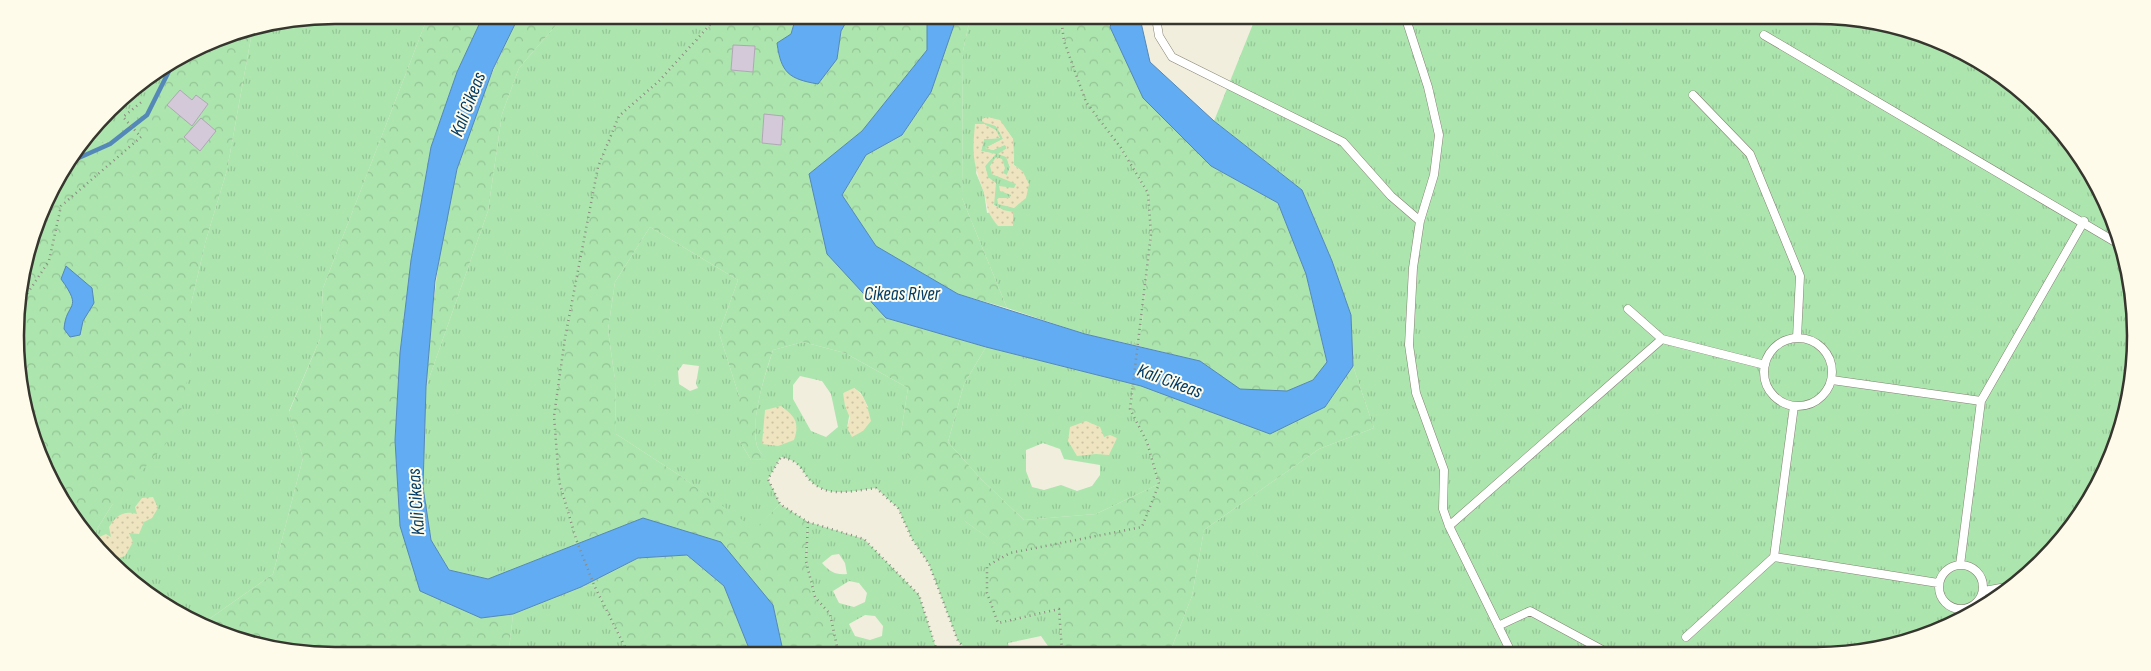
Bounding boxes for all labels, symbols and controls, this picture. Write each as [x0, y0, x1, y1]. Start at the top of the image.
water label: Kali Cikeas [446, 69, 491, 140]
water label: Cikeas River [864, 283, 941, 306]
water label: Kali Cikeas [1134, 359, 1205, 404]
water label: Kali Cikeas [403, 467, 430, 536]

